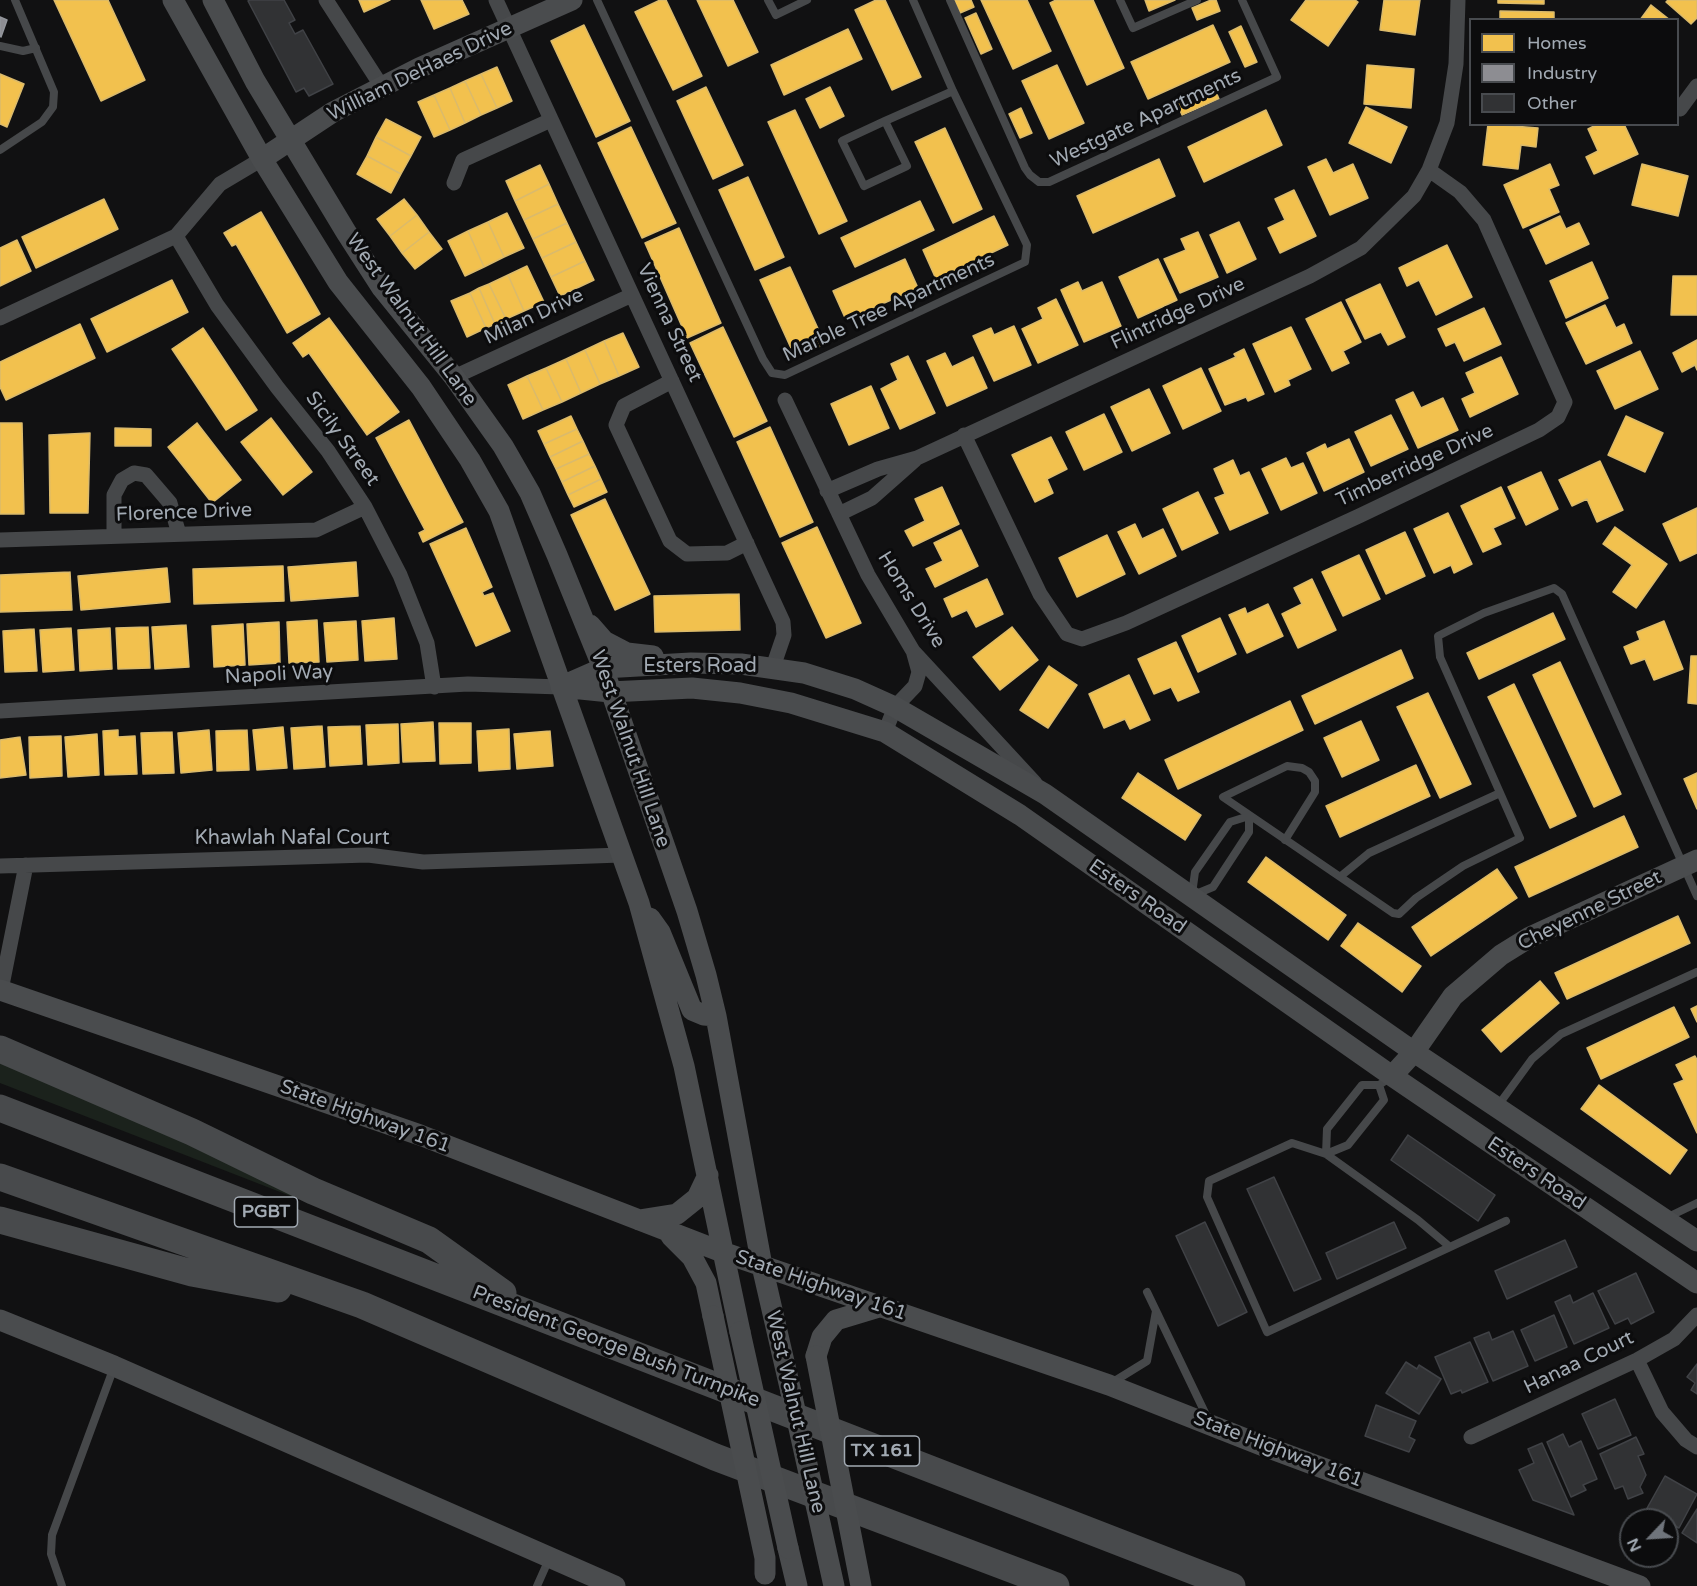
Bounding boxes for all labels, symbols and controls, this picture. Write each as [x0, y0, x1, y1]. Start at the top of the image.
street label: William DeHaes Drive [324, 17, 516, 127]
legend [1469, 18, 1679, 126]
text: Homes [1527, 32, 1587, 54]
text: Industry [1527, 62, 1597, 84]
street label: Westgate Apartments [1047, 64, 1245, 174]
text: Other [1527, 92, 1577, 114]
street label: West Walnut Hill Lane [340, 229, 482, 411]
street label: Marble Tree Apartments [779, 248, 999, 368]
street label: Vienna Street [631, 260, 707, 386]
street label: Flintridge Drive [1107, 272, 1249, 356]
street label: Milan Drive [480, 284, 588, 350]
street label: Sicily Street [300, 387, 384, 491]
street label: Timberridge Drive [1333, 419, 1497, 513]
street label: Florence Drive [115, 499, 253, 527]
street label: Homs Drive [872, 547, 950, 653]
street label: West Walnut Hill Lane [585, 647, 675, 851]
street label: Esters Road [643, 655, 757, 679]
street label: Napoli Way [224, 660, 334, 690]
street label: Khawlah Nafal Court [194, 827, 390, 851]
street label: Esters Road [1084, 855, 1190, 939]
street label: Cheyenne Street [1514, 866, 1666, 956]
street label: State Highway 161 [277, 1075, 453, 1159]
street label: Esters Road [1482, 1132, 1590, 1216]
road number: PGBT [234, 1197, 298, 1227]
street label: State Highway 161 [732, 1245, 910, 1327]
street label: President George Bush Turnpike [469, 1281, 763, 1413]
street label: West Walnut Hill Lane [760, 1308, 830, 1516]
street label: Hanaa Court [1520, 1326, 1638, 1400]
street label: State Highway 161 [1190, 1407, 1366, 1493]
road number: TX 161 [844, 1436, 920, 1466]
north arrow [1619, 1508, 1679, 1568]
text: N [1623, 1535, 1646, 1555]

